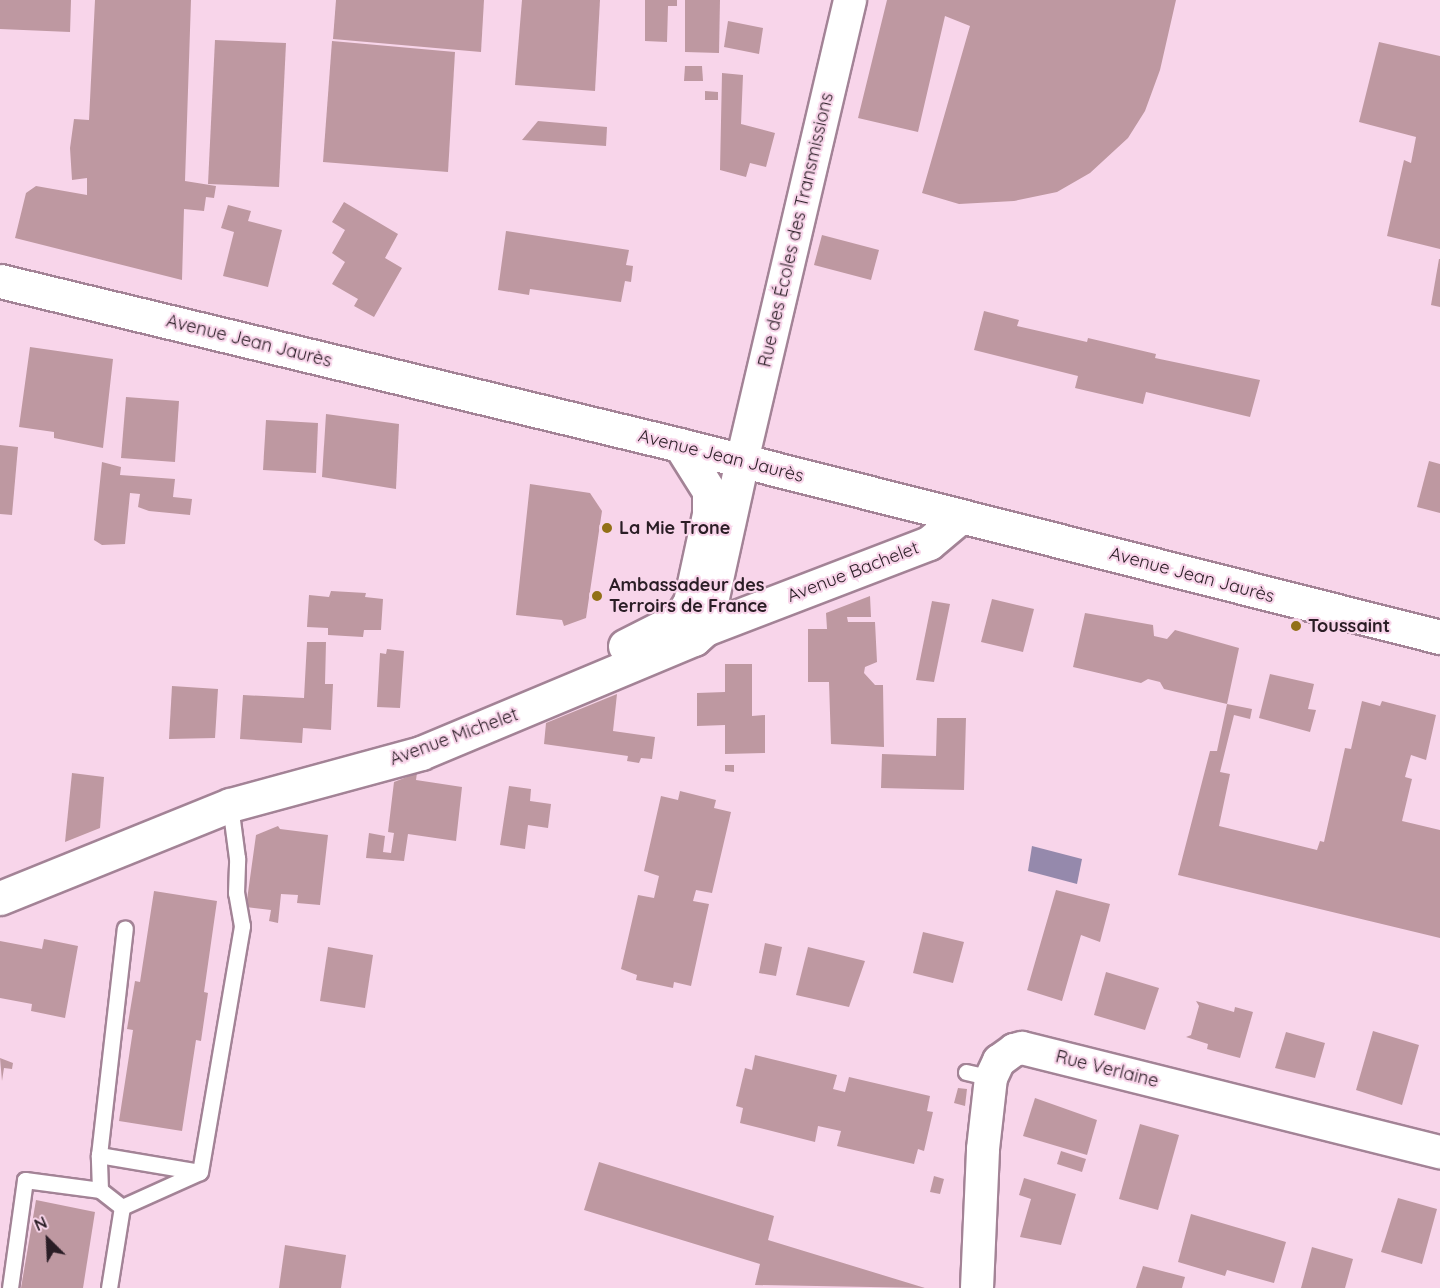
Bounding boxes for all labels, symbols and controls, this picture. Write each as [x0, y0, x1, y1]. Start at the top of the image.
street label: Rue des Écoles des Transmissions [754, 91, 838, 369]
street label: Avenue Jean Jaurès [164, 310, 334, 372]
street label: Avenue Jean Jaurès [636, 425, 806, 487]
place label: La Mie Trone [619, 517, 730, 539]
marker: La Mie Trone [600, 521, 614, 535]
street label: Avenue Bachelet [784, 537, 922, 607]
street label: Avenue Jean Jaurès [1107, 543, 1277, 607]
place label: Ambassadeur des Terroirs de France [609, 575, 767, 618]
marker: Ambassadeur des Terroirs de France [590, 589, 604, 603]
place label: Toussaint [1308, 615, 1390, 637]
marker: Toussaint [1289, 619, 1303, 633]
street label: Avenue Michelet [387, 704, 521, 770]
street label: Rue Verlaine [1053, 1046, 1161, 1092]
north arrow [18, 1210, 78, 1270]
text: N [31, 1212, 50, 1235]

